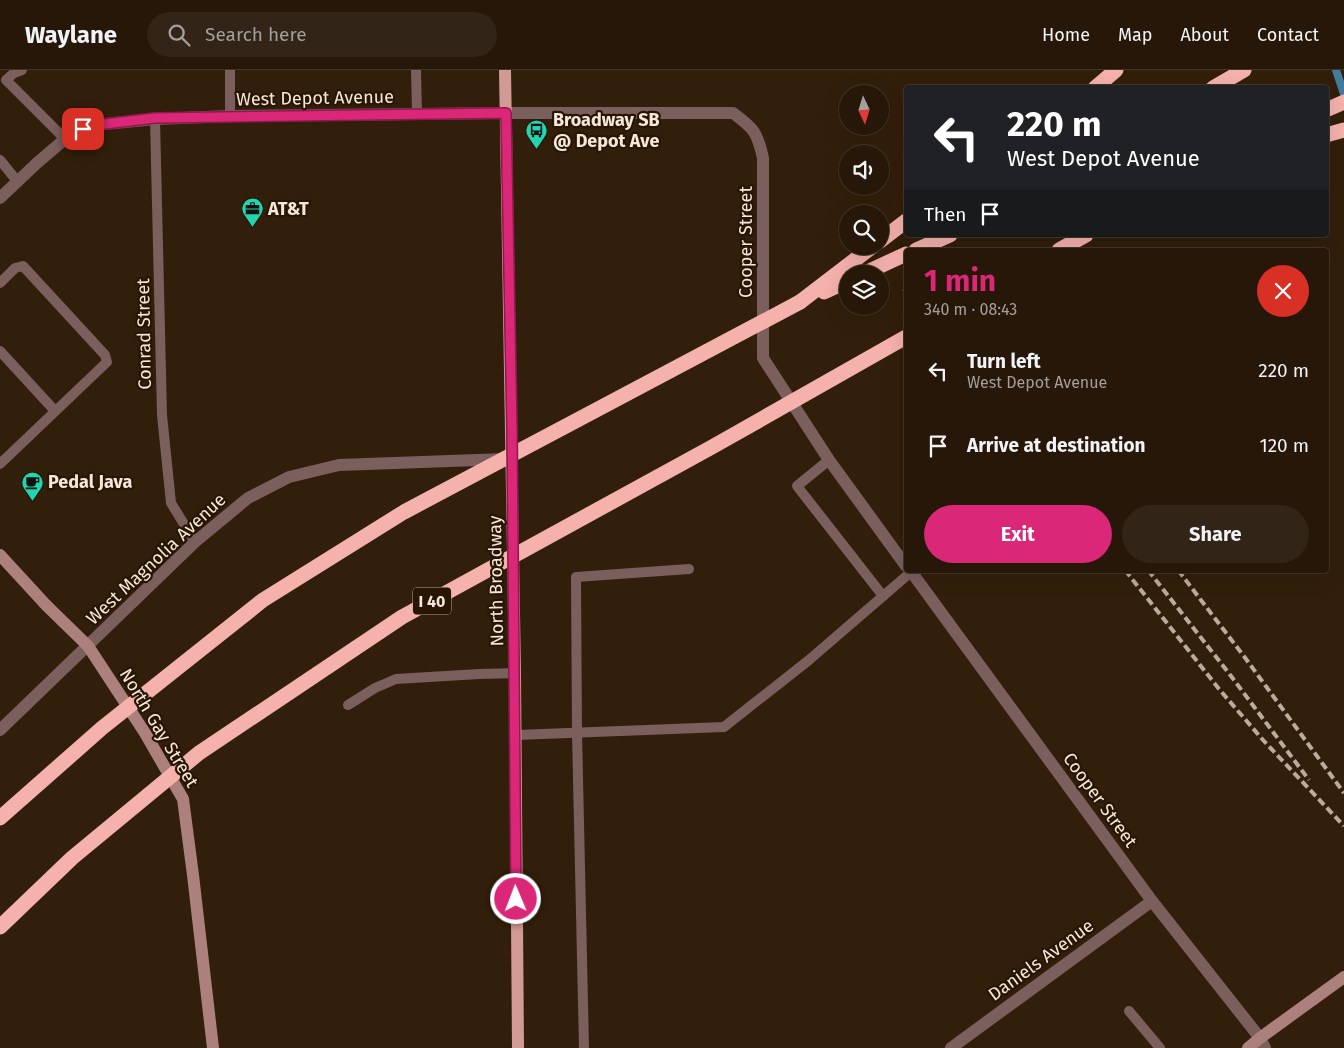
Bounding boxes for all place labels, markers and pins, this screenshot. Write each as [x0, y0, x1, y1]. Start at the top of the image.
pin [62, 108, 104, 150]
place label: Broadway SB @ Depot Ave [553, 109, 660, 152]
bus stop icon: Broadway SB @ Depot Ave [525, 118, 549, 149]
office icon: AT&T [240, 197, 264, 228]
place label: AT&T [267, 198, 309, 220]
cafe icon: Pedal Java [20, 470, 44, 501]
place label: Pedal Java [48, 471, 132, 493]

